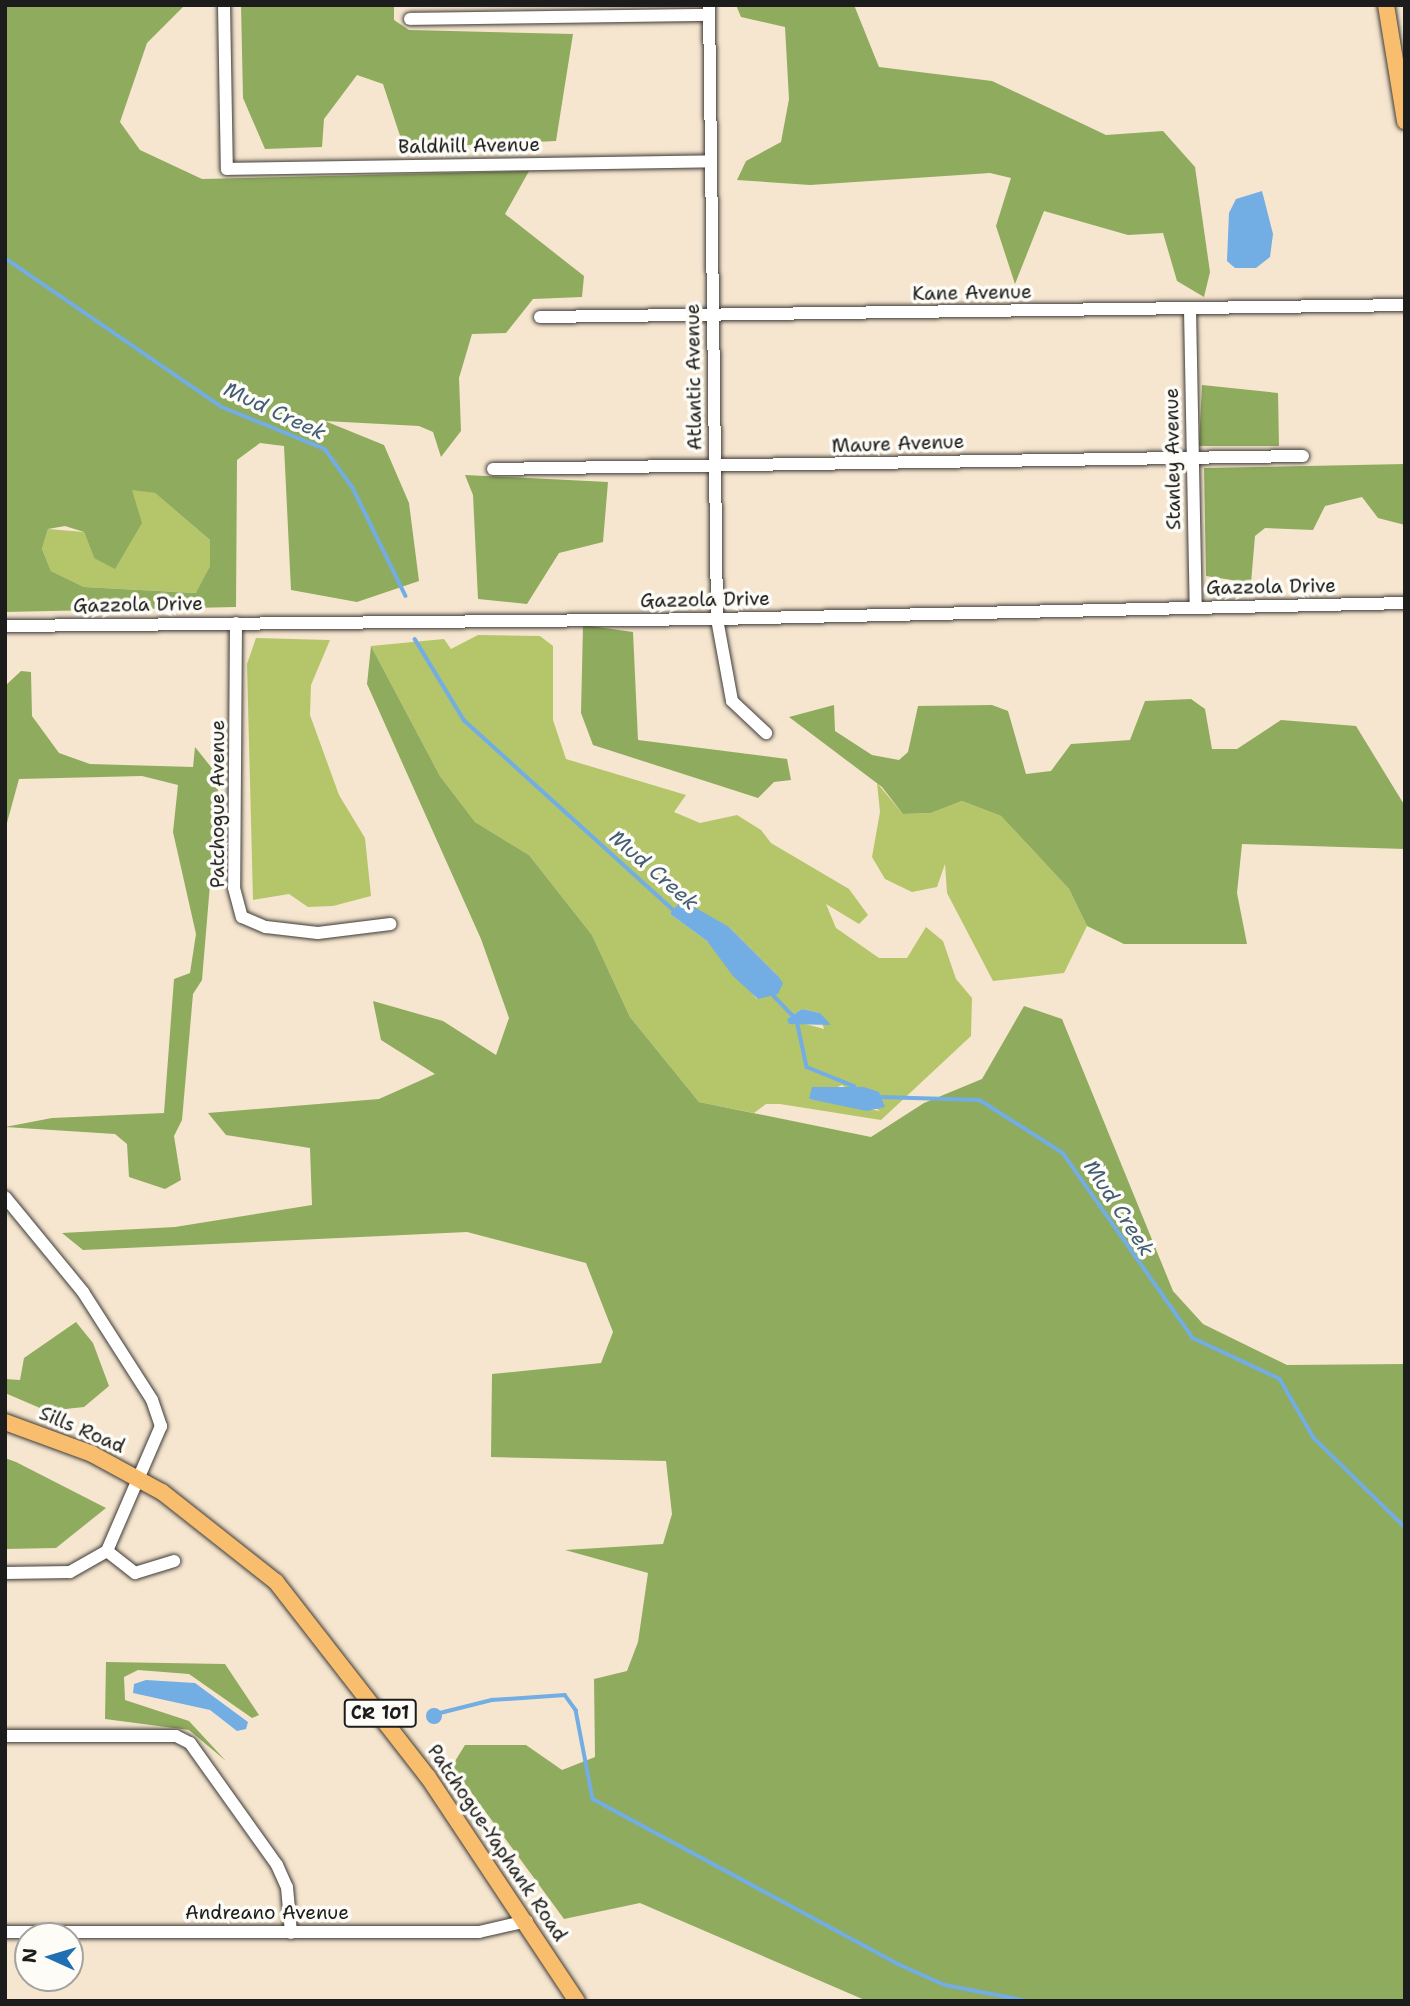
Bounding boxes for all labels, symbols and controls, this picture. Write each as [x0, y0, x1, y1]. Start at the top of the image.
street label: Baldhill Avenue [398, 133, 540, 159]
street label: Kane Avenue [912, 281, 1032, 305]
street label: Atlantic Avenue [681, 303, 707, 451]
water label: Mud Creek [220, 376, 330, 446]
street label: Stanley Avenue [1160, 388, 1186, 530]
street label: Maure Avenue [831, 430, 965, 458]
street label: Gazzola Drive [1206, 574, 1336, 600]
street label: Gazzola Drive [640, 587, 770, 613]
street label: Gazzola Drive [73, 592, 203, 618]
street label: Patchogue Avenue [207, 720, 229, 888]
water label: Mud Creek [604, 825, 704, 915]
water label: Mud Creek [1079, 1155, 1159, 1261]
street label: Sills Road [36, 1402, 128, 1458]
road number: CR 101 [343, 1698, 417, 1728]
street label: Patchogue-Yaphank Road [423, 1740, 571, 1946]
street label: Andreano Avenue [185, 1902, 349, 1924]
north arrow [14, 1922, 84, 1992]
text: N [17, 1947, 43, 1964]

